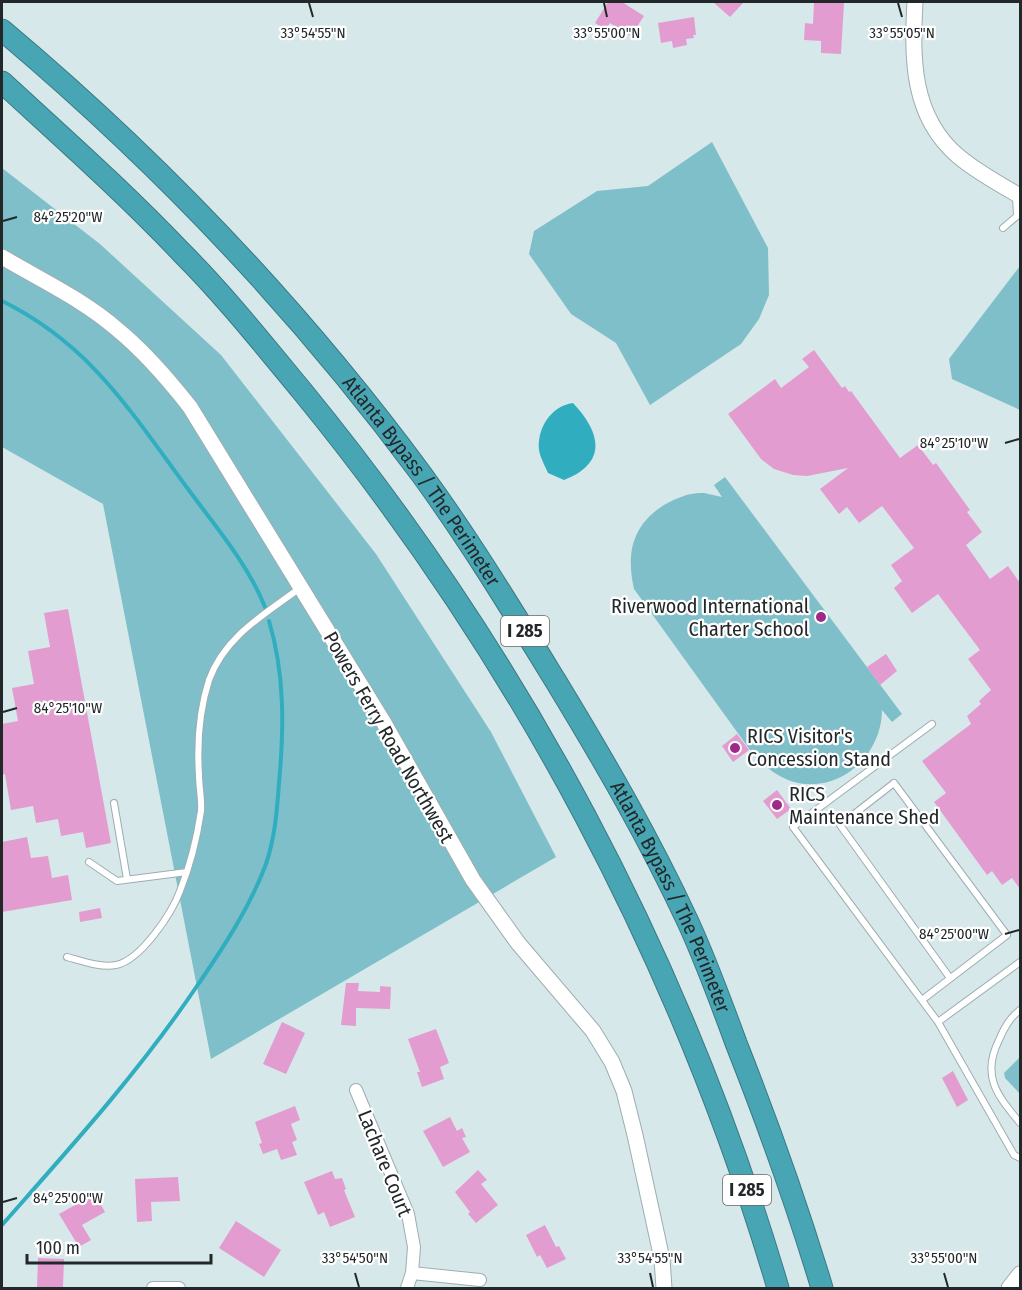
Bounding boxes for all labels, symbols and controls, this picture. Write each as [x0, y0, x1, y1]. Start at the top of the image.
text: 33°54'55"N [280, 24, 346, 42]
text: 33°55'00"N [574, 24, 640, 42]
text: 33°55'05"N [869, 24, 935, 42]
text: 84°25'20"W [33, 208, 103, 226]
street label: Atlanta Bypass / The Perimeter [338, 371, 506, 590]
text: 84°25'10"W [920, 434, 988, 452]
place label: Riverwood International Charter School [611, 594, 809, 641]
marker: Riverwood International Charter School [814, 610, 828, 624]
road number: I 285 [501, 616, 549, 646]
street label: Powers Ferry Road Northwest [319, 627, 460, 847]
text: 84°25'10"W [34, 699, 102, 717]
place label: RICS Visitor's Concession Stand [747, 724, 891, 771]
marker: RICS Visitor's Concession Stand [728, 741, 742, 755]
street label: Atlanta Bypass / The Perimeter [605, 777, 736, 1016]
place label: RICS Maintenance Shed [789, 782, 939, 829]
marker: RICS Maintenance Shed [770, 798, 784, 812]
text: 84°25'00"W [919, 925, 989, 943]
street label: Lachare Court [353, 1106, 417, 1220]
road number: I 285 [723, 1175, 771, 1205]
text: 84°25'00"W [33, 1189, 103, 1207]
scale bar [27, 1227, 212, 1265]
text: 100 m [36, 1237, 80, 1259]
text: 33°54'50"N [322, 1249, 388, 1267]
text: 33°54'55"N [617, 1249, 683, 1267]
text: 33°55'00"N [911, 1249, 977, 1267]

